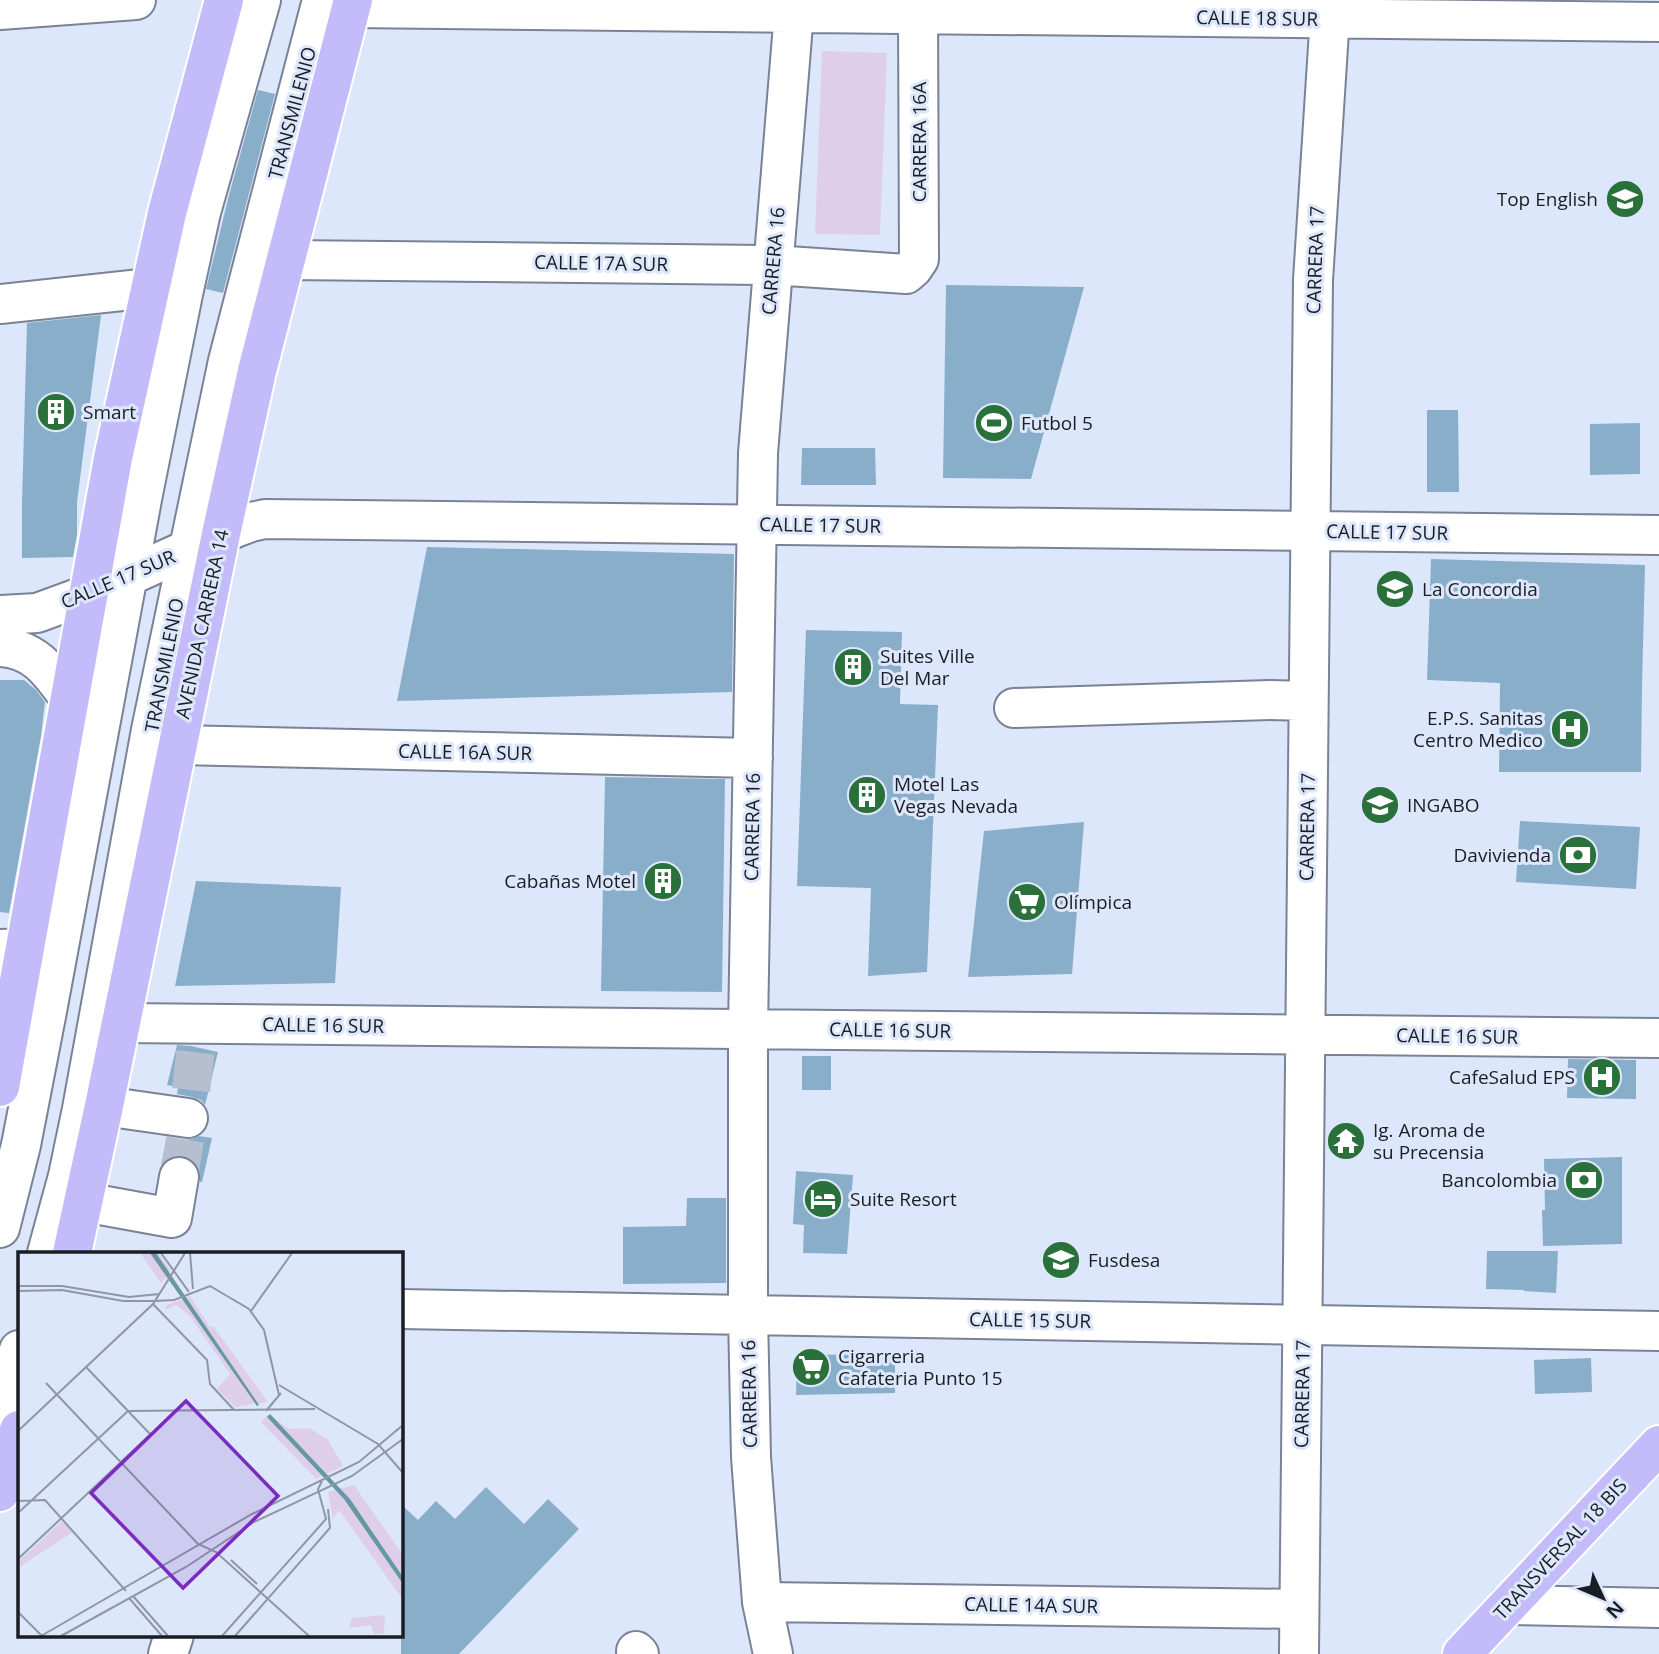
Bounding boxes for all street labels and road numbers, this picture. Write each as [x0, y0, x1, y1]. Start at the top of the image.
street label: CALLE 18 SUR [1196, 4, 1318, 32]
street label: TRANSMILENIO [262, 44, 322, 182]
street label: CARRERA 16A [906, 82, 932, 202]
street label: CARRERA 17 [1300, 205, 1330, 315]
street label: CARRERA 16 [755, 206, 791, 316]
street label: CALLE 17A SUR [534, 249, 668, 277]
street label: CALLE 17 SUR [759, 511, 881, 539]
street label: CALLE 17 SUR [1326, 518, 1448, 546]
street label: AVENIDA CARRERA 14 [169, 527, 235, 721]
street label: CALLE 17 SUR [57, 543, 179, 615]
street label: TRANSMILENIO [138, 596, 190, 734]
street label: CALLE 16A SUR [398, 738, 532, 766]
street label: CARRERA 16 [738, 773, 766, 881]
street label: CARRERA 17 [1293, 773, 1321, 881]
street label: CALLE 16 SUR [262, 1011, 384, 1039]
street label: CALLE 16 SUR [829, 1016, 951, 1044]
street label: CALLE 16 SUR [1396, 1022, 1518, 1050]
street label: CALLE 15 SUR [969, 1306, 1091, 1334]
street label: CARRERA 16 [735, 1340, 763, 1448]
street label: CARRERA 17 [1288, 1340, 1316, 1448]
street label: TRANSVERSAL 18 BIS [1489, 1474, 1631, 1624]
street label: CALLE 14A SUR [964, 1591, 1098, 1619]

